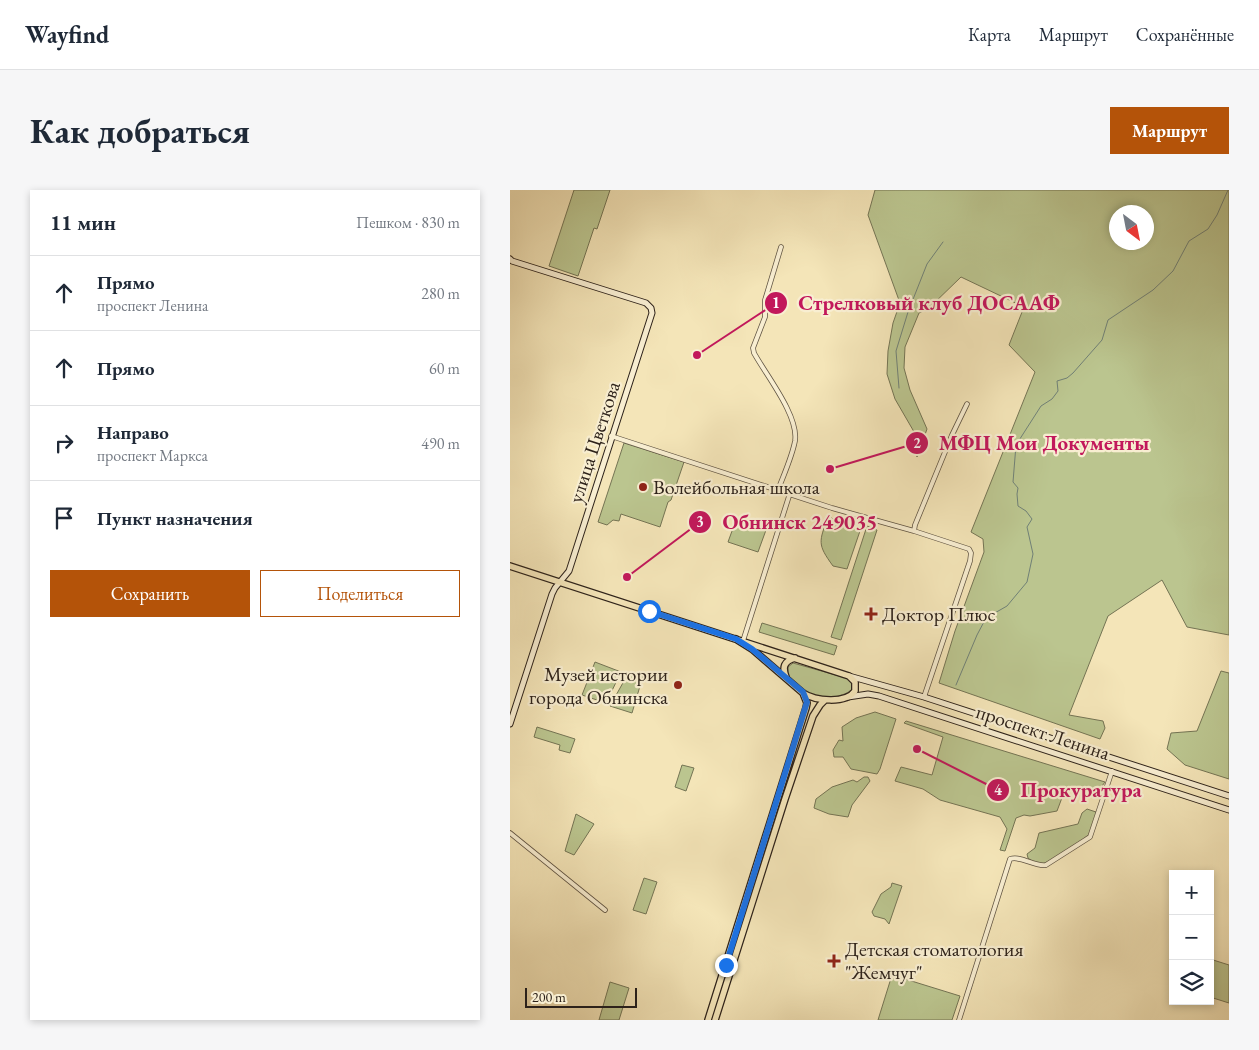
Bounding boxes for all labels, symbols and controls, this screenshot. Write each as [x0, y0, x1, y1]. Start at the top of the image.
text: Wayfind [25, 19, 109, 50]
text: Карта [968, 23, 1011, 46]
text: Маршрут [1039, 23, 1108, 46]
text: Сохранённые [1136, 23, 1234, 46]
button: Маршрут [1110, 107, 1229, 154]
text: Как добраться [30, 108, 250, 153]
north arrow [1109, 205, 1154, 250]
text: 11 мин [50, 209, 116, 236]
text: Пешком · 830 m [356, 212, 460, 233]
text: Прямо [97, 270, 155, 295]
icon: ahead [50, 279, 78, 307]
text: 280 m [421, 283, 460, 304]
callout: Стрелковый клуб ДОСААФ [763, 285, 1070, 321]
text: Стрелковый клуб ДОСААФ [798, 289, 1060, 316]
text: 1 [772, 293, 780, 312]
text: проспект Ленина [97, 295, 208, 316]
icon: ahead [50, 354, 78, 382]
text: Прямо [97, 356, 155, 381]
text: 60 m [429, 358, 460, 379]
street label: улица Цветкова [562, 378, 626, 506]
text: Направо [97, 420, 169, 445]
callout: МФЦ Мои Документы [904, 425, 1160, 461]
icon: right [50, 429, 78, 457]
text: МФЦ Мои Документы [939, 429, 1149, 456]
text: 490 m [421, 433, 460, 454]
text: 2 [913, 433, 921, 452]
text: проспект Маркса [97, 445, 208, 466]
place label: Волейбольная школа [653, 474, 820, 500]
marker: Волейбольная школа [637, 481, 649, 493]
icon: arrive [50, 504, 78, 532]
callout: Обнинск 249035 [688, 504, 888, 540]
text: Пункт назначения [97, 506, 253, 531]
text: Обнинск 249035 [723, 508, 877, 535]
text: 3 [696, 512, 704, 531]
button: Сохранить [50, 570, 250, 617]
button: Поделиться [260, 570, 460, 617]
route start [638, 600, 661, 623]
place label: Доктор Плюс [882, 601, 996, 627]
marker: Доктор Плюс [864, 607, 878, 621]
place label: Музей истории города Обнинска [529, 661, 668, 710]
marker: Музей истории города Обнинска [672, 679, 684, 691]
street label: проспект Ленина [973, 698, 1113, 766]
callout: Прокуратура [985, 772, 1152, 808]
text: Прокуратура [1020, 776, 1142, 803]
text: 4 [994, 780, 1003, 799]
map controls [1169, 870, 1214, 1005]
button: + [1169, 870, 1214, 915]
button: − [1169, 915, 1214, 960]
place label: Детская стоматология "Жемчуг" [845, 936, 1023, 985]
route end [715, 954, 738, 977]
marker: Детская стоматология "Жемчуг" [827, 954, 841, 968]
button: layers [1169, 960, 1214, 1005]
scale bar [525, 985, 638, 1008]
text: 200 m [532, 988, 566, 1006]

